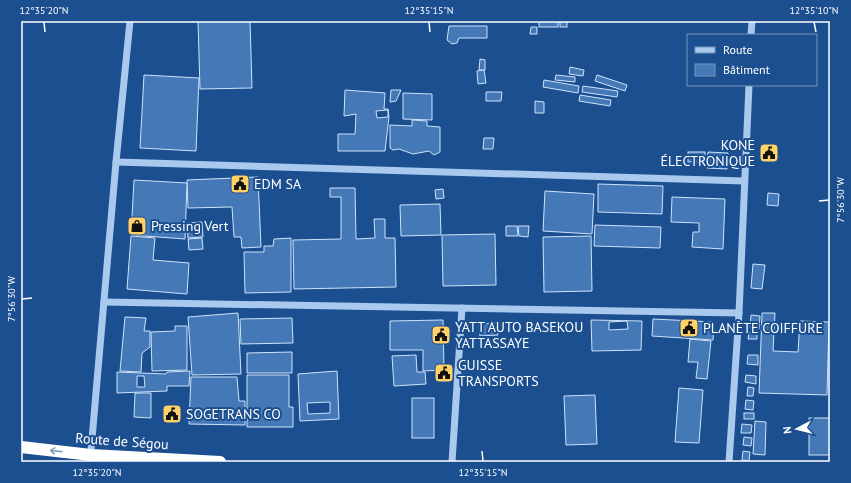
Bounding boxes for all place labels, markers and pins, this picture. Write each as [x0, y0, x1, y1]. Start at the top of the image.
place label: KONE ÉLECTRONIQUE [660, 136, 755, 170]
public building icon: KONE ÉLECTRONIQUE [758, 142, 780, 164]
public building icon: EDM SA [229, 173, 251, 195]
place label: EDM SA [254, 175, 302, 193]
shop icon: Pressing Vert [126, 215, 148, 237]
place label: Pressing Vert [151, 217, 229, 235]
public building icon: PLANÈTE COIFFURE [678, 317, 700, 339]
place label: YATT AUTO BASEKOU YATTASSAYE [455, 318, 583, 352]
place label: PLANÈTE COIFFURE [703, 319, 823, 337]
public building icon: YATT AUTO BASEKOU YATTASSAYE [430, 324, 452, 346]
place label: GUISSE TRANSPORTS [458, 356, 539, 390]
public building icon: GUISSE TRANSPORTS [433, 362, 455, 384]
public building icon: SOGETRANS CO [161, 403, 183, 425]
place label: SOGETRANS CO [186, 405, 281, 423]

